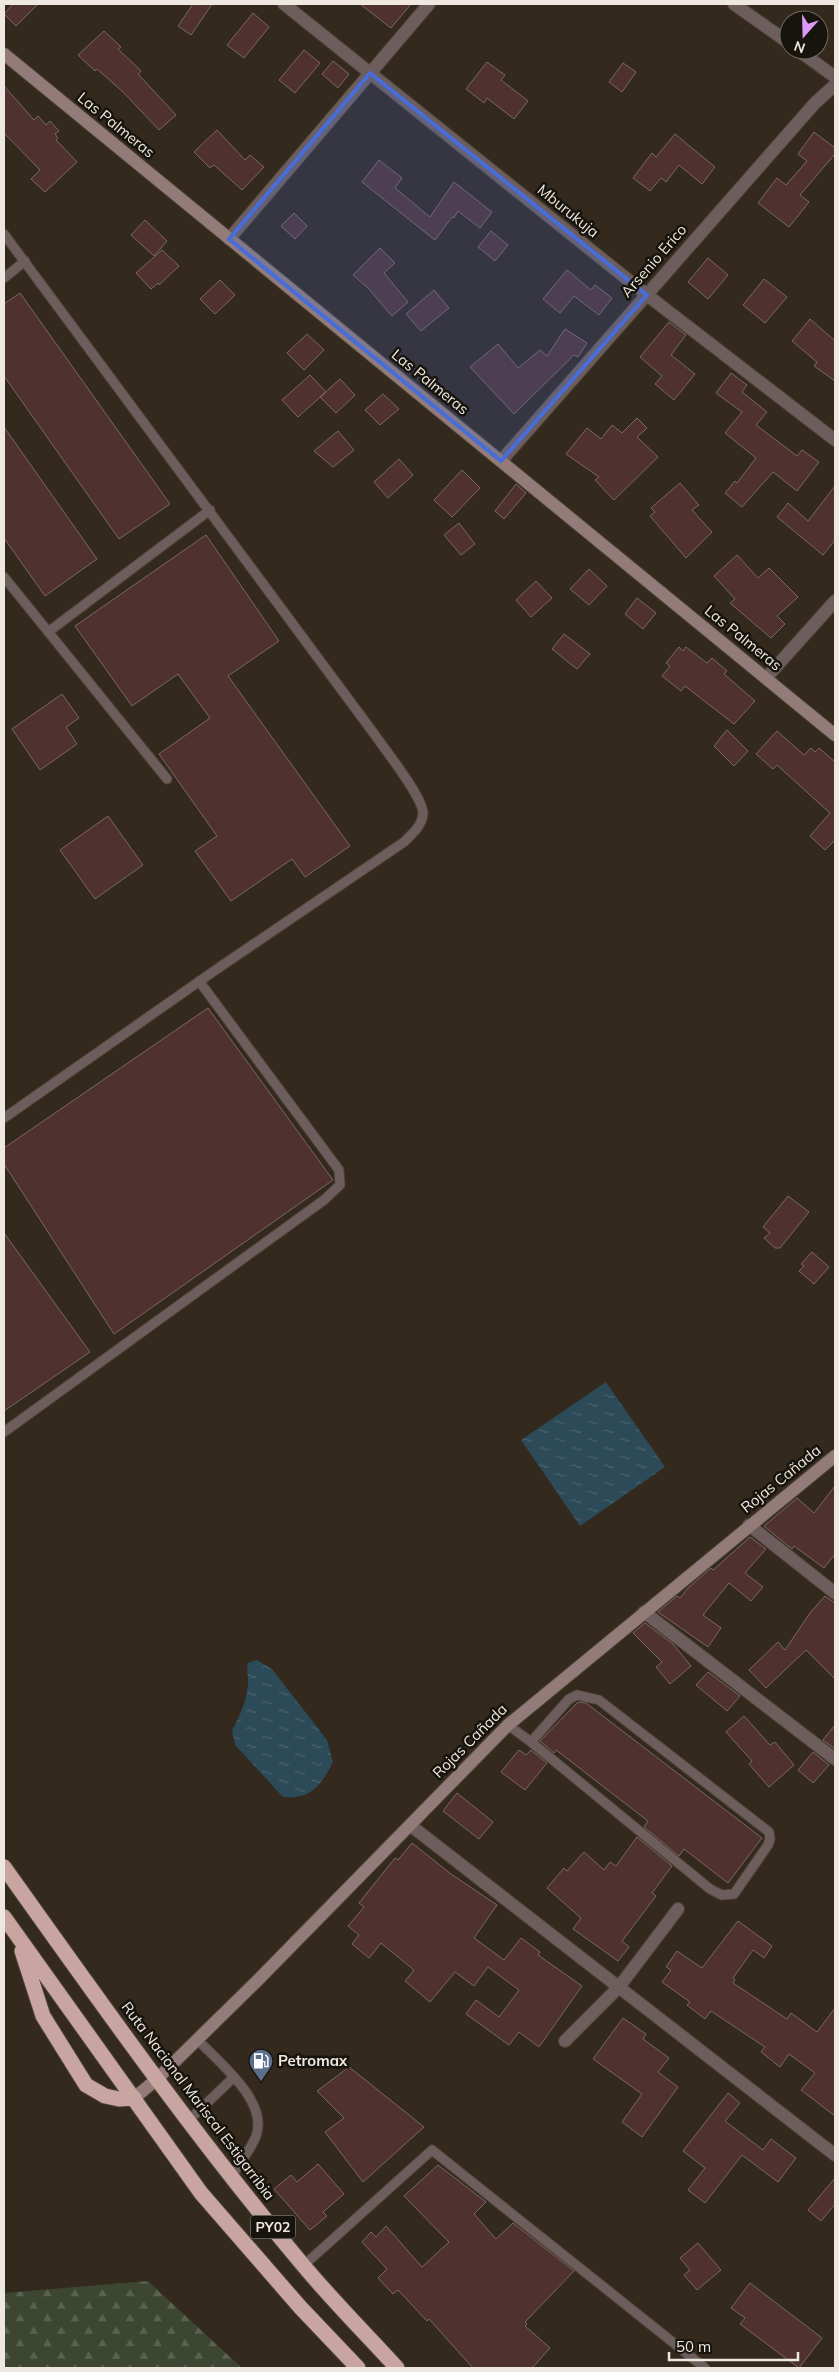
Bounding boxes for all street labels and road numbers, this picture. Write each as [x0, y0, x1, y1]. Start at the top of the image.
street label: Las Palmeras [74, 88, 159, 161]
street label: Mburukuja [534, 180, 603, 241]
street label: Arsenio Erico [617, 220, 690, 301]
street label: Las Palmeras [388, 345, 473, 418]
street label: Las Palmeras [701, 601, 786, 674]
street label: Rojas Cañada [737, 1441, 825, 1517]
street label: Rojas Cañada [428, 1699, 511, 1782]
street label: Ruta Nacional Mariscal Estigarribia [118, 1998, 279, 2204]
road number: PY02 [250, 2216, 296, 2238]

